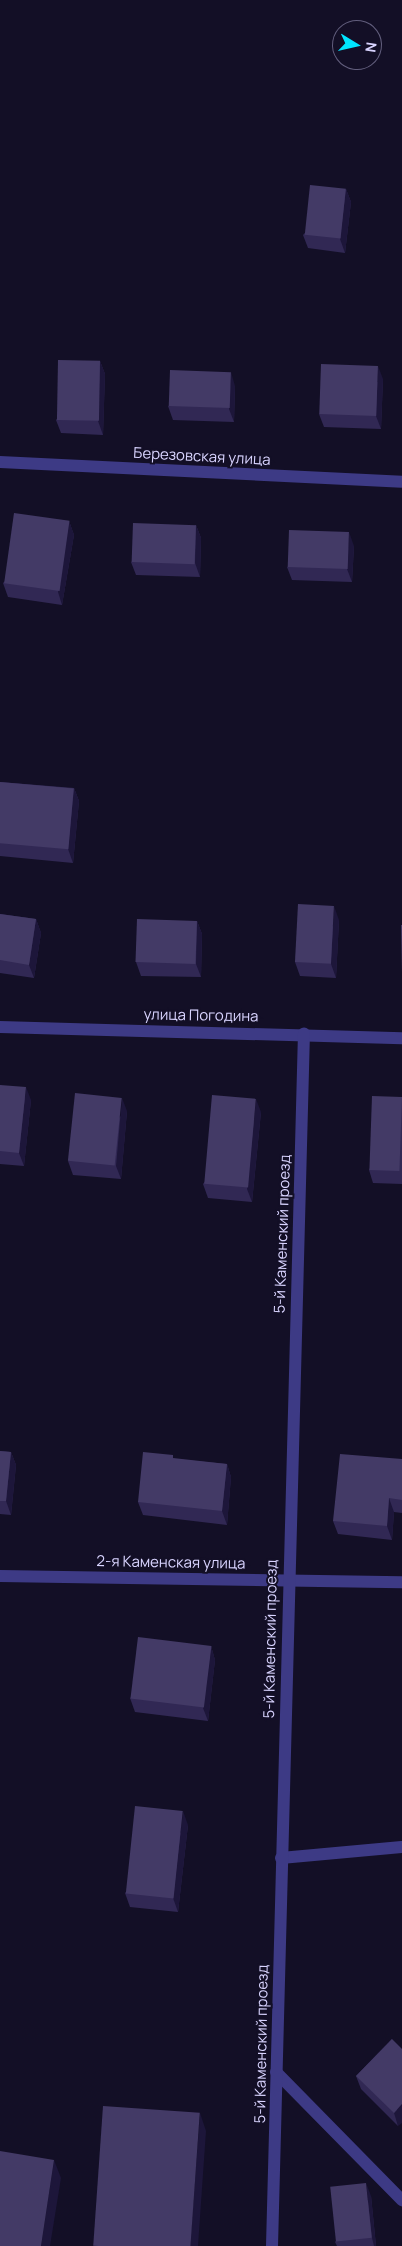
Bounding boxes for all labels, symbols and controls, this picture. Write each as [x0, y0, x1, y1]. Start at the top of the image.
north arrow [332, 20, 382, 70]
text: N [361, 41, 381, 54]
street label: Березовская улица [133, 443, 271, 469]
street label: улица Погодина [143, 1005, 259, 1025]
street label: 5-й Каменский проезд [270, 1154, 294, 1314]
street label: 2-я Каменская улица [96, 1552, 246, 1572]
street label: 5-й Каменский проезд [260, 1559, 280, 1719]
street label: 5-й Каменский проезд [251, 1964, 271, 2124]

